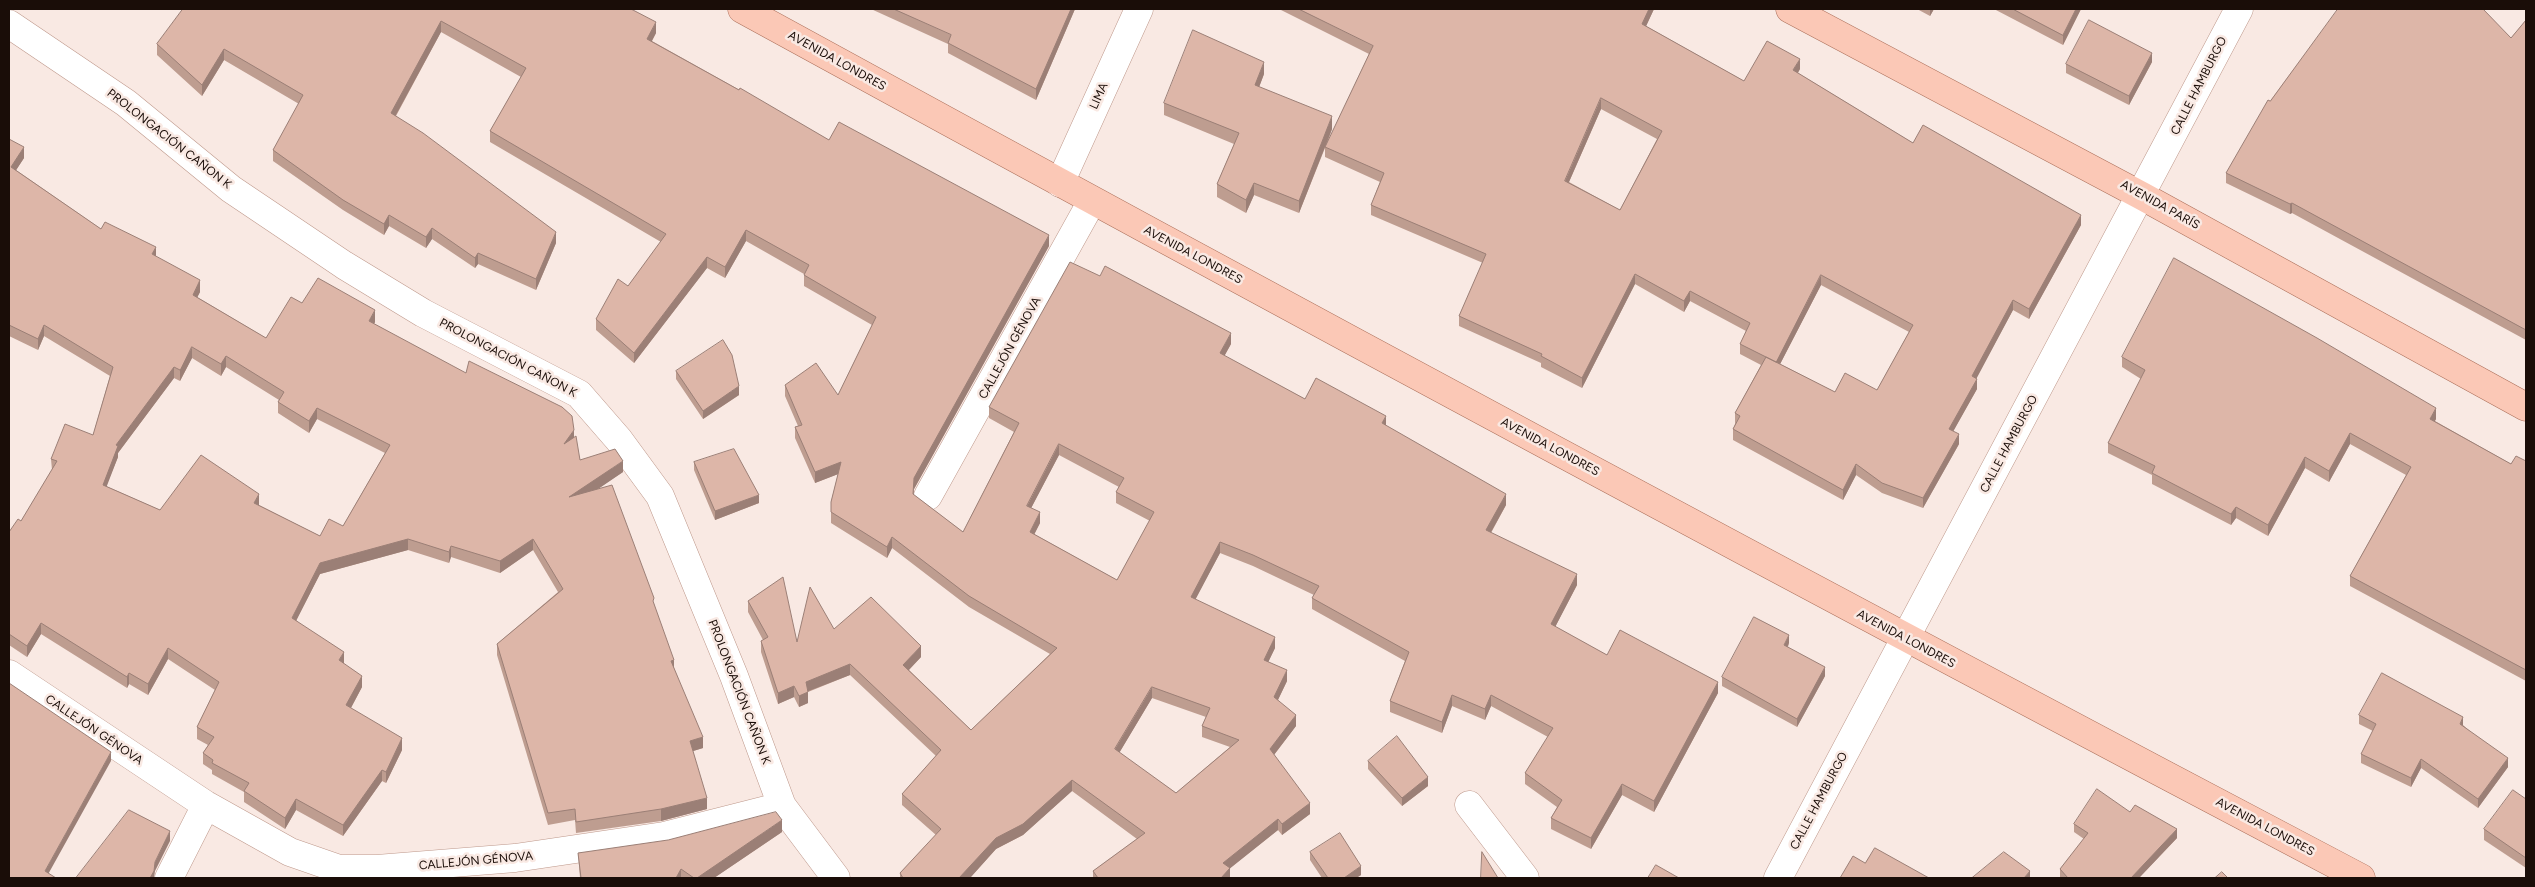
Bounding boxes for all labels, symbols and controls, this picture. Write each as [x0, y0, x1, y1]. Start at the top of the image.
street label: AVENIDA LONDRES [786, 28, 888, 94]
street label: CALLE HAMBURGO [2168, 34, 2230, 138]
street label: LIMA [1087, 80, 1111, 112]
street label: PROLONGACIÓN CAÑON K [104, 86, 234, 192]
street label: AVENIDA PARÍS [2118, 177, 2202, 233]
street label: AVENIDA LONDRES [1141, 223, 1245, 287]
street label: CALLEJÓN GÉNOVA [976, 294, 1044, 402]
street label: PROLONGACIÓN CAÑON K [437, 316, 579, 400]
street label: CALLE HAMBURGO [1977, 393, 2041, 495]
street label: AVENIDA LONDRES [1498, 415, 1602, 479]
street label: AVENIDA LONDRES [1854, 607, 1958, 671]
street label: PROLONGACIÓN CAÑON K [705, 618, 773, 766]
street label: CALLEJÓN GÉNOVA [42, 692, 146, 768]
street label: CALLE HAMBURGO [1787, 750, 1851, 852]
street label: AVENIDA LONDRES [2213, 795, 2317, 859]
street label: CALLEJÓN GÉNOVA [418, 849, 534, 873]

